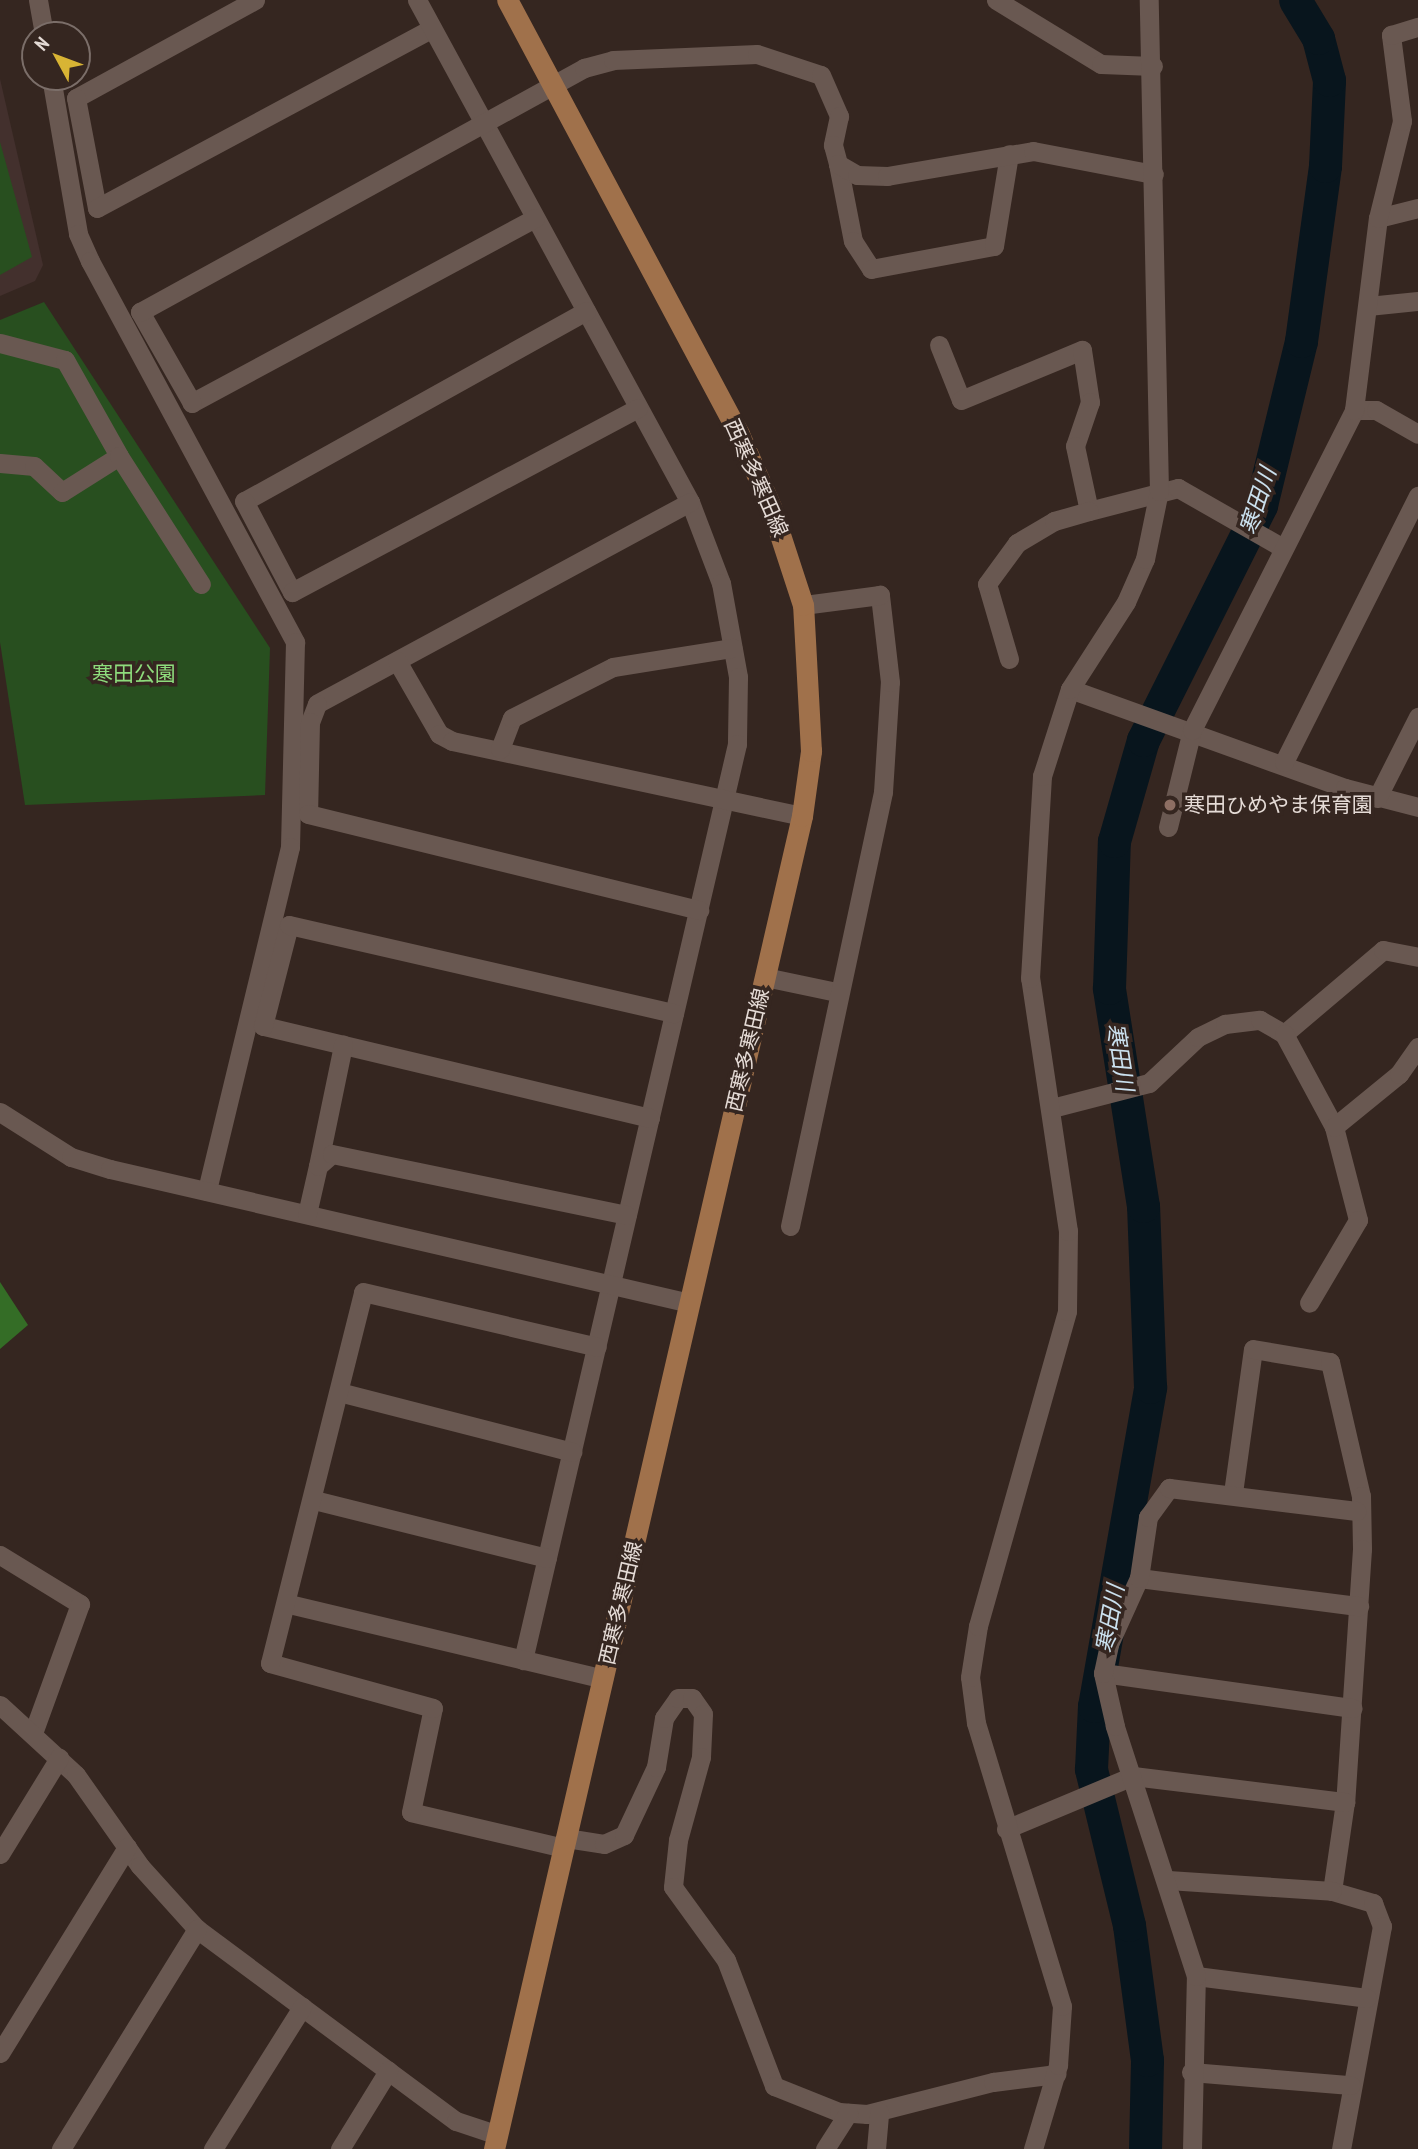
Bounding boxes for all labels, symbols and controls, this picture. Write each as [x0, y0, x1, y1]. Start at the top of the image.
north arrow [21, 21, 91, 91]
text: N [29, 32, 54, 55]
street label: 西寒多寒田線 [719, 415, 793, 541]
water label: 寒田川 [1234, 464, 1282, 538]
park label: 寒田公園 [92, 661, 176, 687]
place label: 寒田ひめやま保育園 [1184, 792, 1373, 818]
marker: 寒田ひめやま保育園 [1162, 797, 1178, 813]
street label: 西寒多寒田線 [722, 986, 774, 1114]
water label: 寒田川 [1101, 1021, 1139, 1093]
street label: 西寒多寒田線 [595, 1539, 647, 1667]
water label: 寒田川 [1090, 1583, 1130, 1655]

